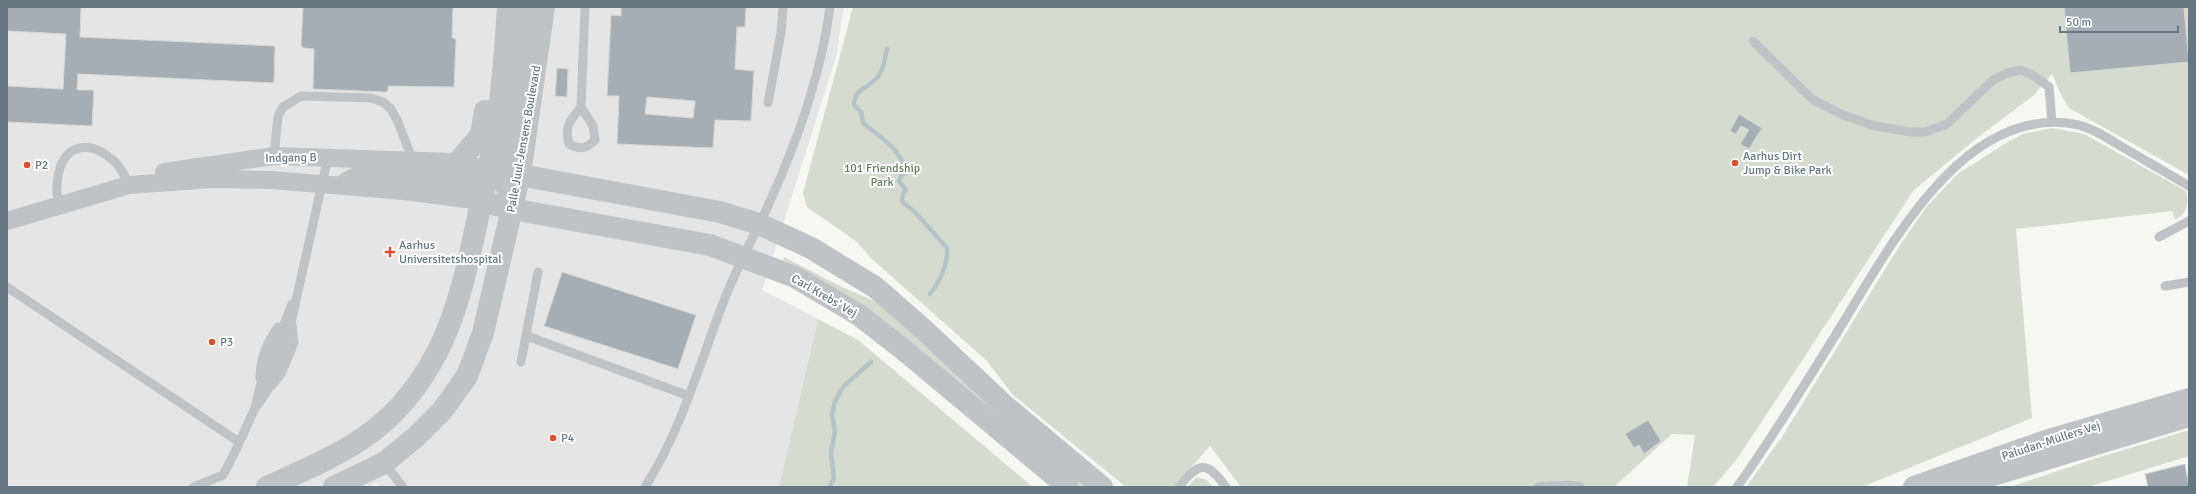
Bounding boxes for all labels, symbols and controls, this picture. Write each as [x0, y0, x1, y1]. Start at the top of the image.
scale bar [2060, 8, 2178, 34]
text: 50 m [2066, 15, 2091, 30]
street label: Palle Juul-Jensens Boulevard [504, 64, 544, 214]
place label: Aarhus Dirt Jump & Bike Park [1743, 149, 1832, 178]
street label: Indgang B [265, 150, 317, 166]
place label: P2 [35, 158, 48, 173]
marker: Aarhus Dirt Jump & Bike Park [1730, 158, 1740, 168]
marker: P2 [22, 160, 32, 170]
park label: 101 Friendship Park [844, 161, 920, 190]
place label: Aarhus Universitetshospital [399, 238, 502, 267]
marker: Aarhus Universitetshospital [384, 246, 396, 258]
street label: Carl Krebs' Vej [788, 271, 860, 321]
place label: P3 [220, 335, 233, 350]
marker: P3 [207, 337, 217, 347]
street label: Paludan-Müllers Vej [2000, 418, 2102, 464]
place label: P4 [561, 431, 575, 446]
marker: P4 [548, 433, 558, 443]

